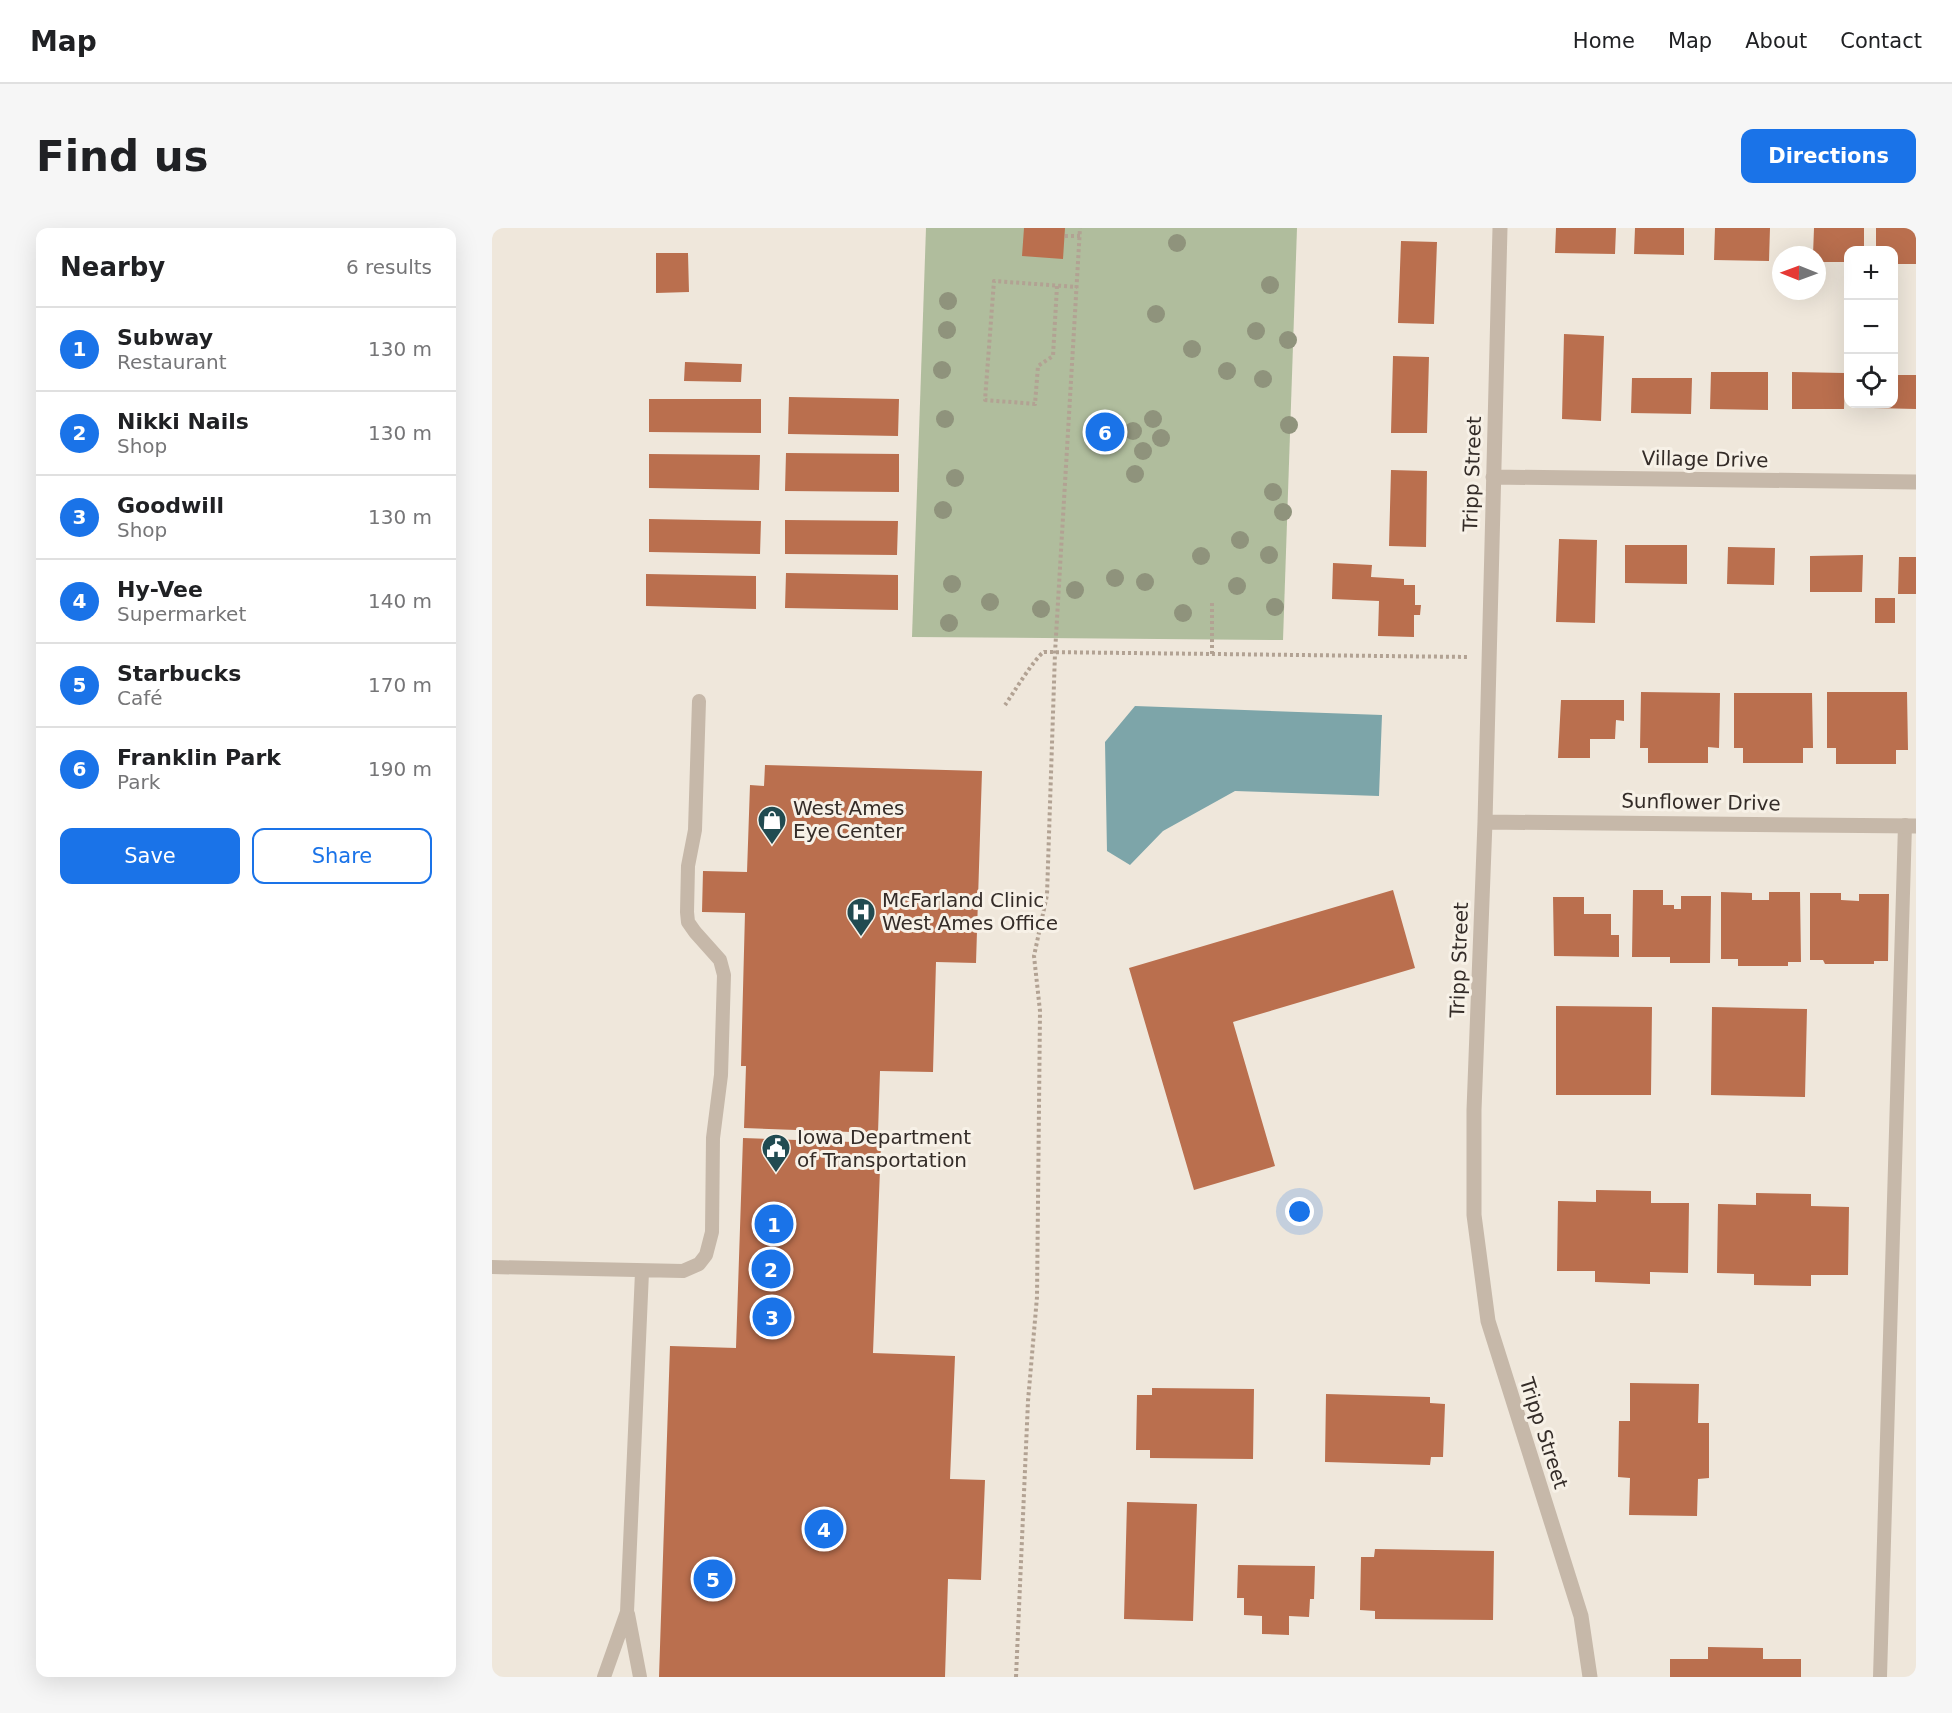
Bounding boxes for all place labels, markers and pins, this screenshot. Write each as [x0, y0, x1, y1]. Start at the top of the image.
pin: 6 [1086, 410, 1124, 454]
place label: West Ames Eye Center [793, 796, 904, 843]
shop icon: West Ames Eye Center [756, 804, 788, 846]
place label: McFarland Clinic West Ames Office [882, 888, 1058, 935]
hospital icon: McFarland Clinic West Ames Office [845, 896, 877, 938]
place label: Iowa Department of Transportation [797, 1125, 971, 1172]
public building icon: Iowa Department of Transportation [760, 1132, 792, 1174]
pin: 1 [754, 1202, 794, 1246]
pin: 2 [752, 1246, 790, 1292]
pin: 3 [752, 1294, 792, 1340]
pin: 4 [804, 1506, 844, 1552]
pin: 5 [694, 1556, 732, 1602]

